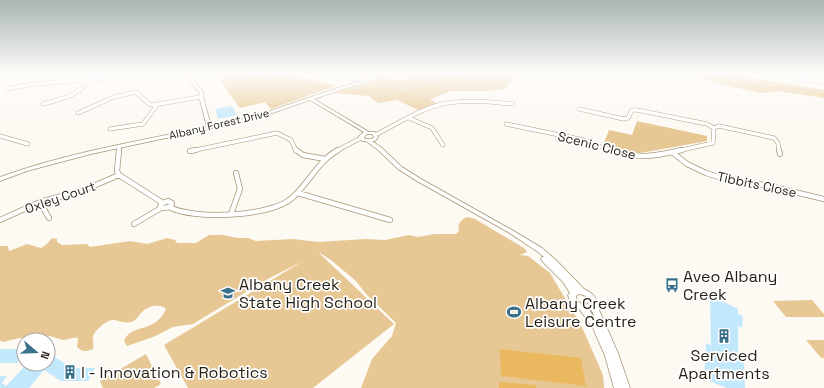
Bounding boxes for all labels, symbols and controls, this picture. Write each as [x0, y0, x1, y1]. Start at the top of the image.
street label: Albany Forest Drive [168, 106, 270, 142]
street label: Scenic Close [556, 128, 638, 163]
street label: Tibbits Close [716, 168, 798, 201]
street label: Oxley Court [22, 177, 98, 218]
place label: Aveo Albany Creek [683, 266, 777, 305]
place label: Albany Creek State High School [239, 274, 377, 313]
bus stop icon: Aveo Albany Creek [664, 277, 680, 293]
school or university icon: Albany Creek State High School [220, 285, 236, 301]
place label: Albany Creek Leisure Centre [525, 293, 637, 332]
sports icon: Albany Creek Leisure Centre [506, 304, 522, 320]
building icon: Serviced Apartments [716, 328, 732, 344]
north arrow [16, 332, 56, 372]
place label: Serviced Apartments [678, 345, 770, 384]
text: N [38, 349, 53, 361]
place label: I - Innovation & Robotics [81, 362, 268, 383]
building icon: I - Innovation & Robotics [62, 364, 78, 380]

